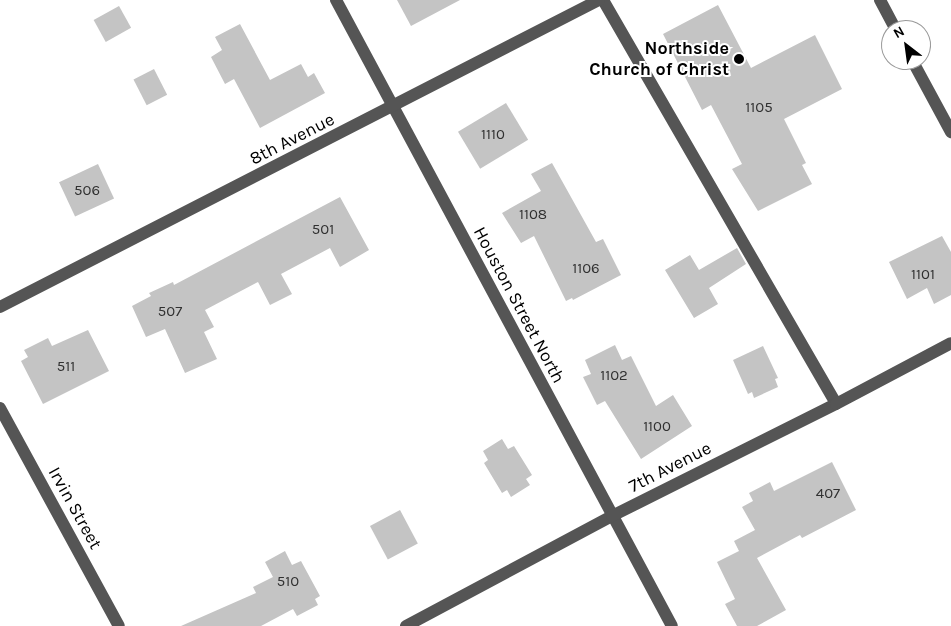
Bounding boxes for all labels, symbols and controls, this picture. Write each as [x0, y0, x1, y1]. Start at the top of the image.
north arrow [881, 20, 931, 70]
text: N [890, 23, 907, 42]
place label: Northside Church of Christ [589, 38, 729, 80]
marker: Northside Church of Christ [733, 53, 745, 65]
house number: 1105 [745, 99, 773, 117]
street label: 8th Avenue [246, 108, 338, 170]
house number: 1110 [481, 126, 505, 144]
house number: 506 [74, 182, 100, 200]
house number: 1108 [519, 206, 547, 224]
house number: 501 [312, 221, 334, 239]
street label: Houston Street North [469, 223, 569, 387]
house number: 1106 [572, 260, 600, 278]
house number: 1101 [911, 266, 935, 284]
house number: 507 [158, 303, 182, 321]
house number: 511 [57, 358, 75, 376]
house number: 1102 [600, 367, 628, 385]
house number: 1100 [643, 418, 671, 436]
street label: 7th Avenue [625, 437, 715, 497]
street label: Irvin Street [44, 463, 106, 553]
house number: 407 [816, 485, 840, 503]
house number: 510 [277, 573, 299, 591]

